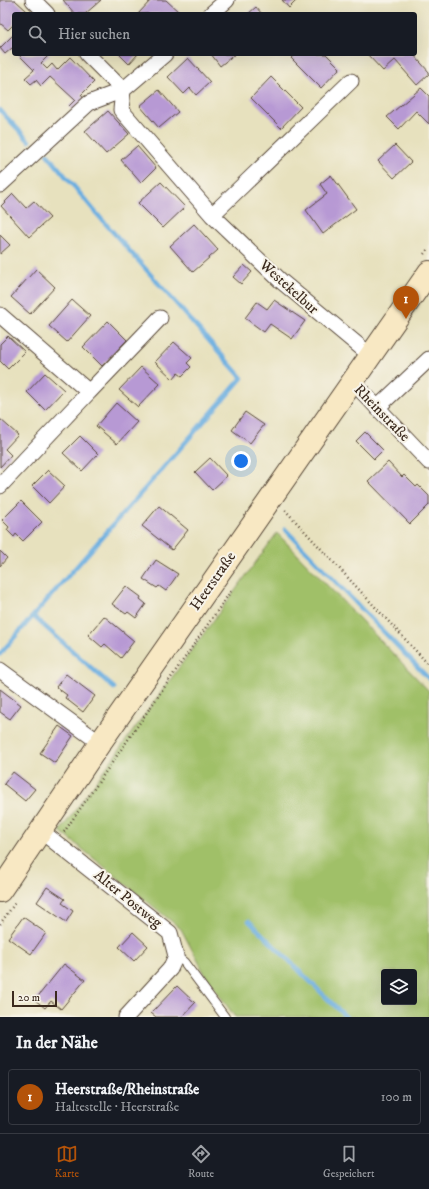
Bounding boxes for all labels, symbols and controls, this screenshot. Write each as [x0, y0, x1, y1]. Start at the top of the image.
search box [12, 12, 417, 56]
icon: search [26, 23, 48, 45]
text: Hier suchen [58, 25, 130, 44]
street label: Westekelbur [255, 255, 323, 319]
pin: 1 [393, 286, 419, 319]
street label: Rheinstraße [350, 380, 414, 446]
your location [231, 451, 251, 471]
street label: Heerstraße [186, 548, 240, 614]
street label: Alter Postweg [90, 866, 167, 933]
map controls [381, 969, 417, 1005]
button: layers [381, 969, 417, 1005]
scale bar [12, 989, 57, 1008]
text: 20 m [18, 991, 40, 1005]
text: In der Nähe [16, 1032, 98, 1054]
text: Heerstraße/Rheinstraße [55, 1080, 199, 1099]
text: 1 [28, 1089, 32, 1105]
text: 100 m [381, 1089, 412, 1105]
text: Haltestelle · Heerstraße [55, 1099, 179, 1115]
tab: Karte [54, 1143, 79, 1181]
tab: Route [188, 1143, 214, 1181]
tab: Gespeichert [323, 1143, 375, 1181]

